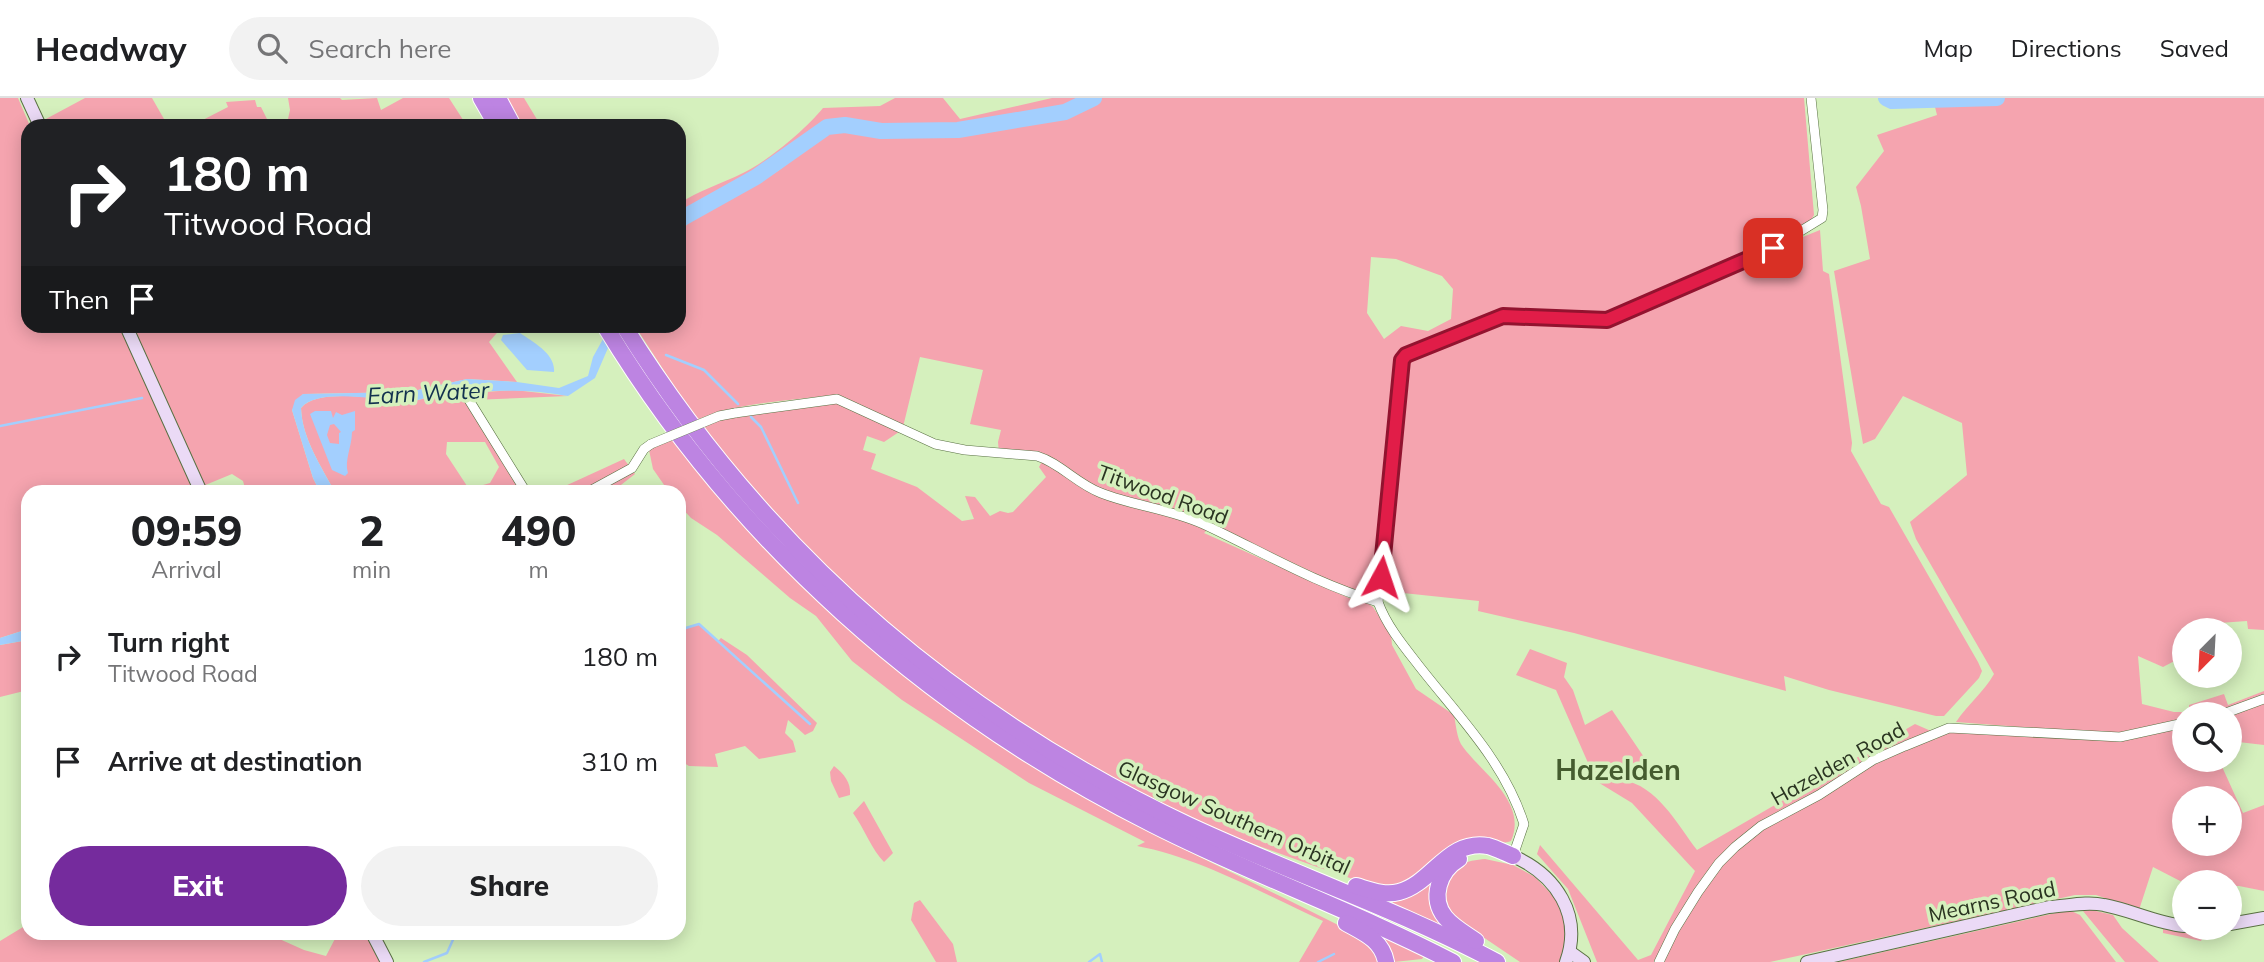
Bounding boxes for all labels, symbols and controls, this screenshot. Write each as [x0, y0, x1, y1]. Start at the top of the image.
search box [229, 17, 719, 80]
text: Headway [35, 28, 187, 69]
icon: search [253, 29, 291, 67]
text: Search here [309, 32, 451, 65]
text: Map [1923, 33, 1973, 63]
text: Directions [2011, 33, 2122, 63]
text: Saved [2160, 33, 2229, 63]
text: 180 m [164, 142, 310, 203]
icon: right [49, 147, 140, 238]
text: Titwood Road [164, 203, 372, 243]
pin [1743, 218, 1803, 278]
icon: arrive [1754, 229, 1792, 267]
icon: arrive [123, 280, 161, 318]
text: Then [49, 283, 109, 316]
water label: Earn Water [366, 375, 491, 410]
street label: Titwood Road [1095, 458, 1232, 530]
text: 09:59 [131, 504, 242, 557]
text: 2 [359, 504, 384, 557]
text: 490 [501, 504, 576, 557]
position arrow [1344, 540, 1418, 614]
text: Arrival [151, 555, 222, 584]
text: min [352, 555, 391, 584]
text: m [528, 555, 549, 584]
north arrow [2172, 618, 2242, 688]
map controls [2172, 618, 2242, 940]
text: Turn right [108, 626, 229, 659]
icon: right [49, 638, 87, 676]
text: 180 m [582, 640, 658, 673]
text: Titwood Road [108, 659, 258, 688]
button: search [2172, 702, 2242, 772]
street label: Hazelden Road [1766, 716, 1909, 811]
icon: arrive [49, 743, 87, 781]
text: Arrive at destination [108, 745, 363, 778]
text: 310 m [582, 745, 658, 778]
district label: Hazelden [1555, 752, 1681, 787]
street label: Glasgow Southern Orbital [1114, 754, 1355, 880]
button: + [2172, 786, 2242, 856]
button: Exit [49, 846, 347, 926]
button: Share [361, 846, 658, 926]
button: − [2172, 870, 2242, 940]
street label: Mearns Road [1926, 875, 2058, 927]

